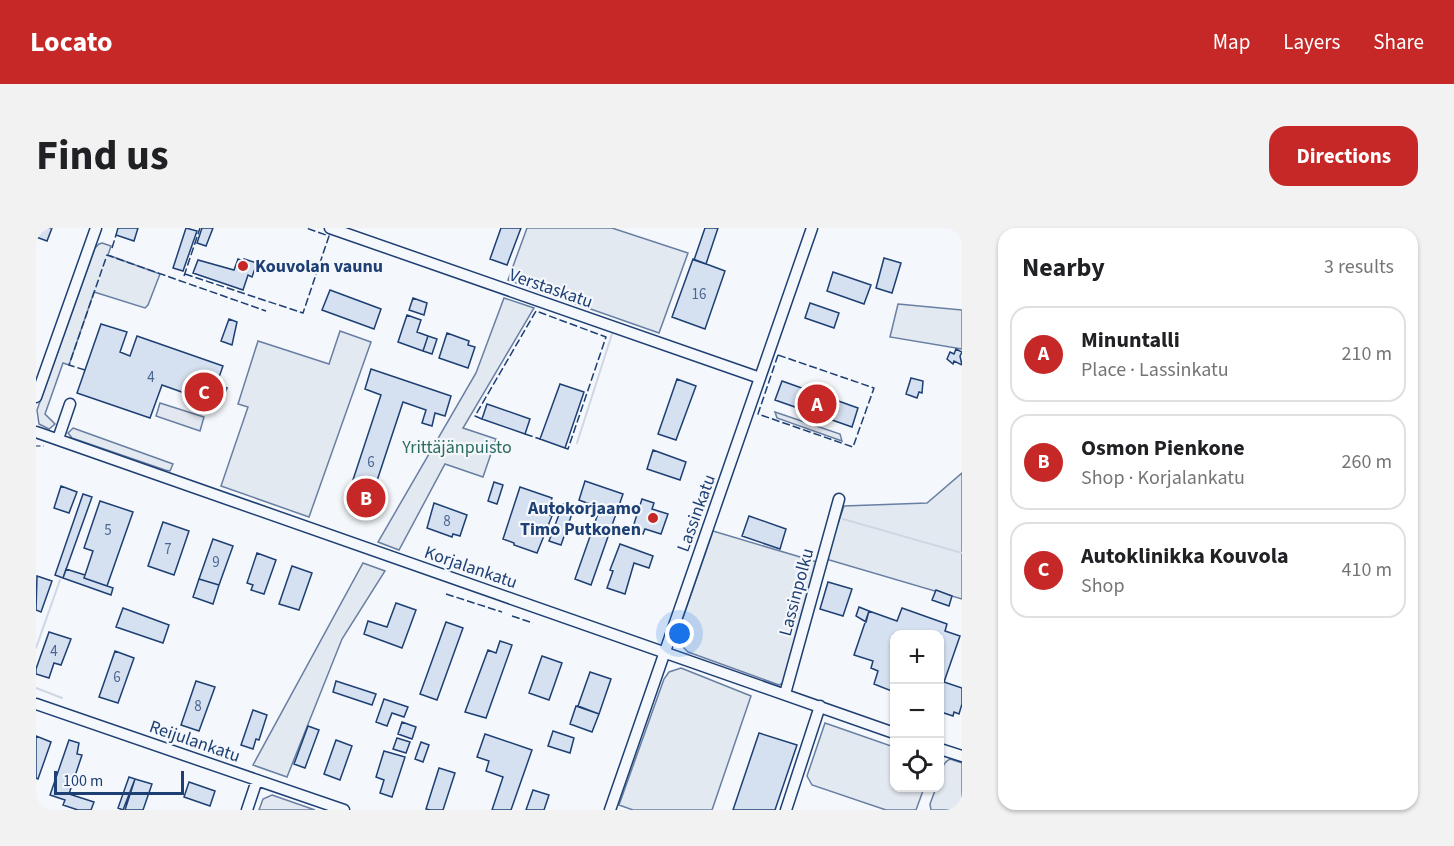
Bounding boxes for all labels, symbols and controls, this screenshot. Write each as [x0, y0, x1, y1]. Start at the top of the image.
text: Locato [30, 22, 112, 62]
text: Map [1213, 27, 1250, 57]
text: Layers [1283, 27, 1340, 57]
text: Share [1373, 27, 1424, 57]
text: Find us [36, 126, 169, 186]
button: Directions [1269, 126, 1418, 186]
text: Nearby [1022, 249, 1105, 286]
text: 3 results [1324, 253, 1394, 281]
place label: Kouvolan vaunu [255, 254, 383, 279]
marker: Kouvolan vaunu [236, 259, 250, 273]
street label: Verstaskatu [506, 262, 596, 314]
house number: 16 [692, 284, 706, 305]
text: Minuntalli [1081, 324, 1180, 356]
text: A [1038, 340, 1049, 368]
text: 210 m [1342, 340, 1392, 368]
text: Place · Lassinkatu [1081, 356, 1229, 384]
house number: 4 [147, 367, 155, 388]
pin: C [184, 370, 224, 414]
pin: A [798, 382, 836, 426]
text: Osmon Pienkone [1081, 432, 1245, 464]
park label: Yrittäjänpuisto [401, 435, 512, 460]
text: B [1037, 448, 1050, 476]
text: 260 m [1342, 448, 1392, 476]
house number: 6 [367, 452, 375, 473]
text: Shop · Korjalankatu [1081, 464, 1245, 492]
street label: Lassinkatu [671, 471, 722, 555]
pin: B [346, 476, 386, 520]
place label: Autokorjaamo Timo Putkonen [520, 496, 641, 542]
house number: 8 [443, 511, 451, 532]
marker: Autokorjaamo Timo Putkonen [646, 511, 660, 525]
house number: 5 [104, 520, 112, 541]
house number: 7 [164, 539, 172, 560]
street label: Korjalankatu [421, 540, 521, 595]
text: Autoklinikka Kouvola [1081, 540, 1289, 572]
street label: Lassinpolku [773, 545, 820, 639]
house number: 9 [212, 552, 220, 573]
text: C [1038, 556, 1049, 584]
text: 410 m [1342, 556, 1392, 584]
text: Shop [1081, 572, 1125, 600]
your location [665, 619, 694, 648]
map controls [890, 630, 944, 792]
button: + [890, 630, 944, 684]
house number: 4 [50, 641, 58, 662]
house number: 6 [113, 667, 121, 688]
button: − [890, 684, 944, 738]
house number: 8 [194, 696, 202, 717]
street label: Reijulankatu [146, 714, 244, 769]
button: locate [890, 738, 944, 792]
scale bar [54, 768, 184, 796]
text: 100 m [63, 770, 103, 792]

